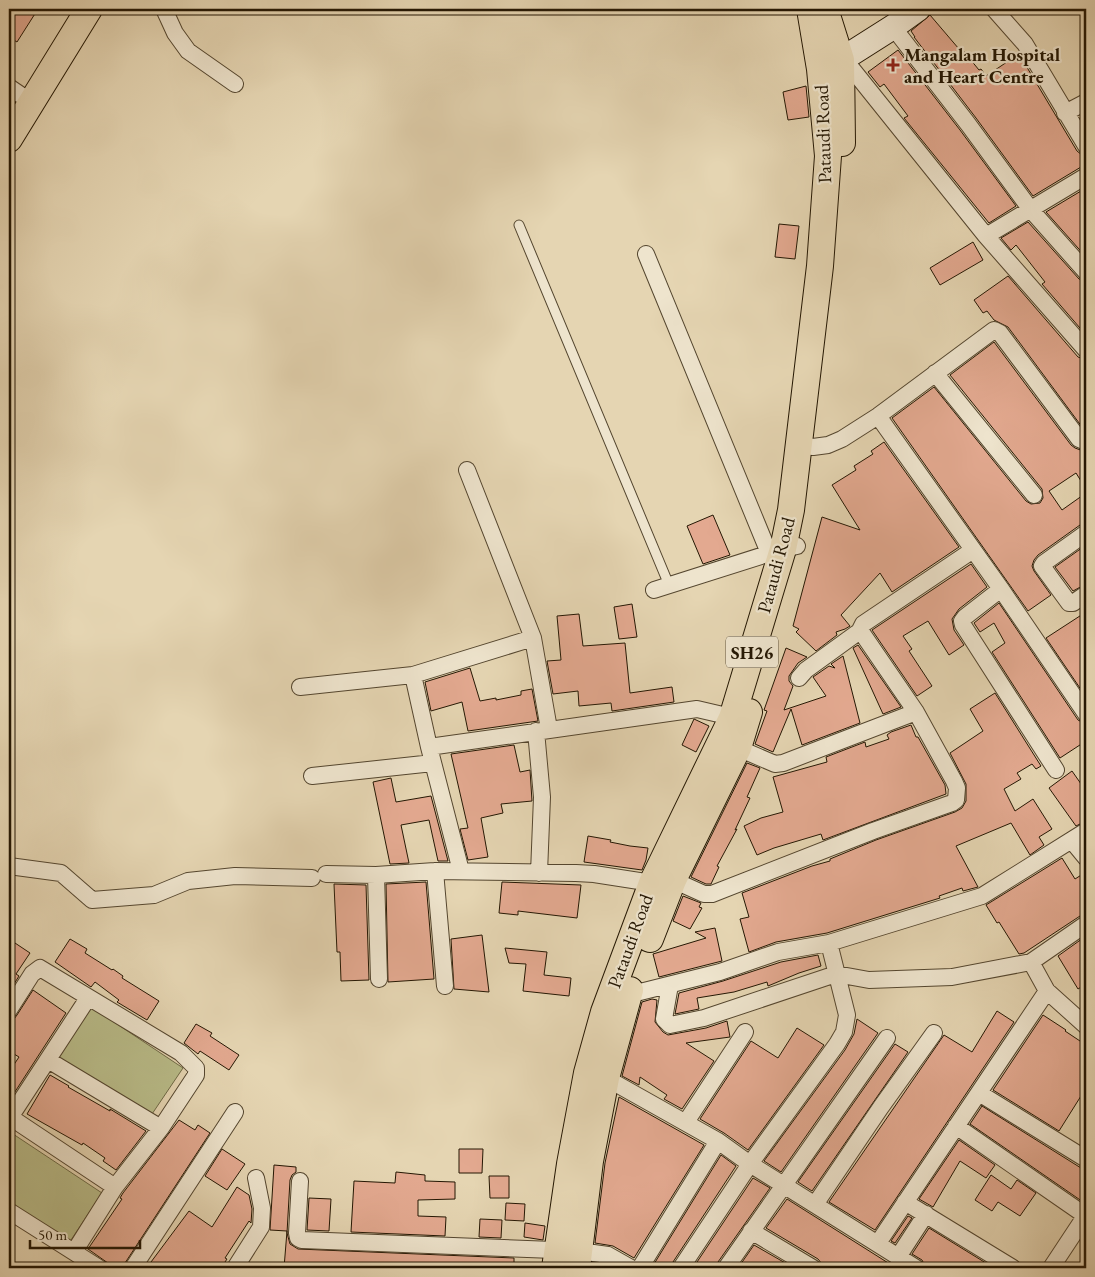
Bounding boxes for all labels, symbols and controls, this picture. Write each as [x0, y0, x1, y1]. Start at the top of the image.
place label: Mangalam Hospital and Heart Centre [904, 42, 1061, 89]
marker: Mangalam Hospital and Heart Centre [886, 58, 900, 72]
street label: Pataudi Road [809, 84, 837, 184]
street label: Pataudi Road [751, 514, 801, 616]
road number: SH26 [726, 636, 778, 668]
street label: Pataudi Road [601, 890, 659, 992]
scale bar [30, 1217, 140, 1249]
text: 50 m [38, 1225, 67, 1244]

